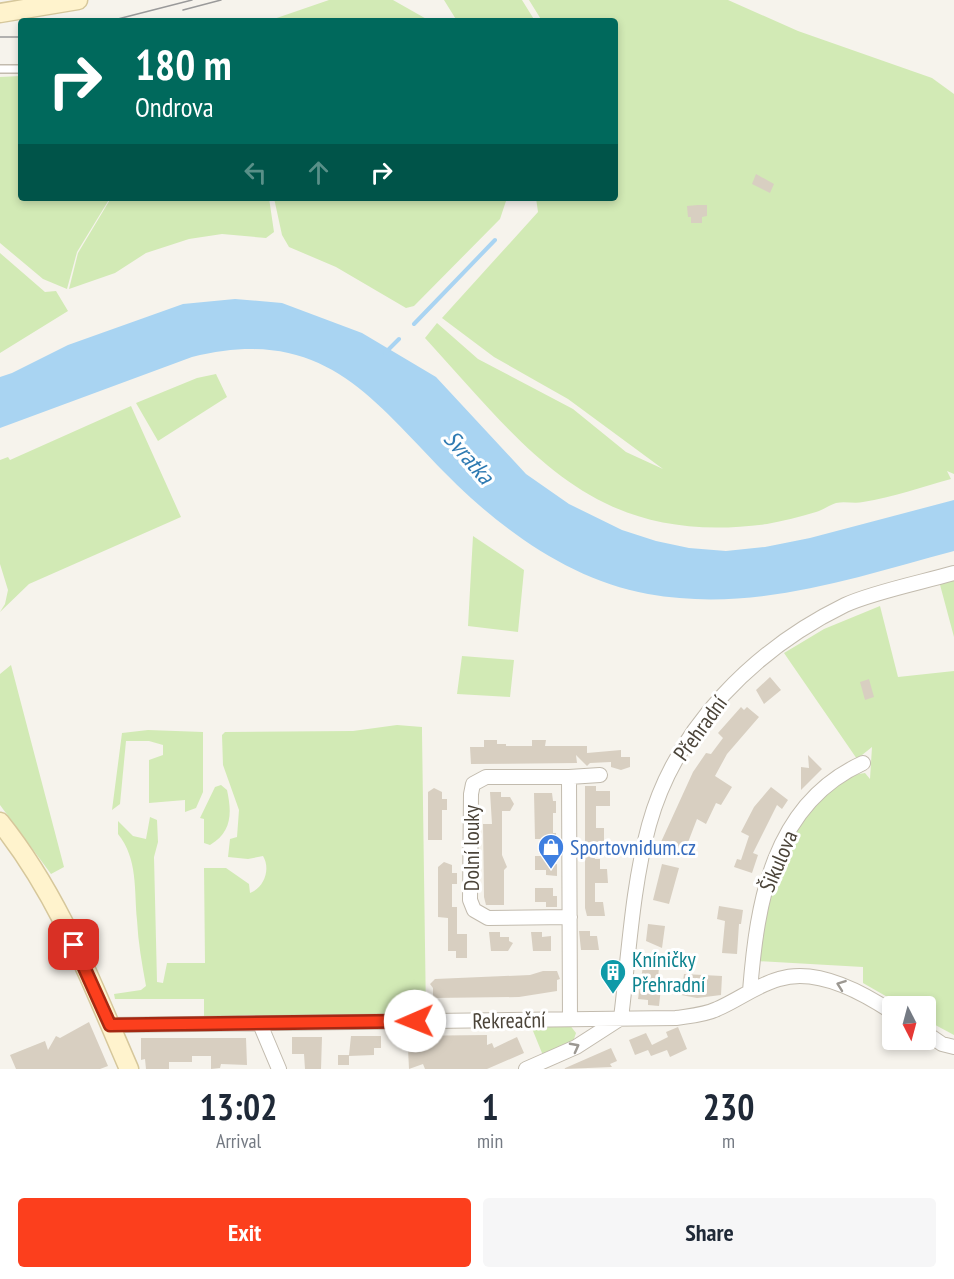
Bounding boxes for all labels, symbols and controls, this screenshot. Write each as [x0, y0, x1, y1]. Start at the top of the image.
text: 180 m [135, 37, 232, 92]
icon: right [36, 42, 114, 120]
text: Ondrova [135, 90, 213, 124]
icon: left [239, 156, 272, 189]
icon: ahead [302, 156, 335, 189]
icon: right [365, 156, 398, 189]
water label: Svratka [437, 424, 502, 491]
street label: Přehradní [667, 690, 733, 766]
street label: Dolní louky [457, 804, 485, 891]
street label: Šikulova [753, 826, 803, 896]
shop icon: Sportovnidum.cz [536, 832, 566, 870]
place label: Sportovnidum.cz [570, 833, 696, 861]
pin [48, 919, 99, 970]
icon: arrive [57, 928, 90, 961]
place label: Kníničky Přehradní [632, 945, 706, 998]
building icon: Kníničky Přehradní [598, 957, 628, 995]
one-way arrow [836, 980, 847, 993]
position arrow [383, 989, 447, 1053]
north arrow [882, 996, 936, 1050]
map controls [882, 996, 936, 1050]
street label: Rekreační [472, 1005, 546, 1035]
one-way arrow [569, 1042, 580, 1054]
text: 13:02 [200, 1083, 277, 1130]
text: 1 [481, 1083, 499, 1130]
text: 230 [703, 1083, 754, 1130]
text: Arrival [216, 1128, 261, 1154]
text: min [477, 1128, 503, 1154]
text: m [722, 1128, 735, 1154]
button: Exit [18, 1198, 471, 1267]
button: Share [483, 1198, 936, 1267]

